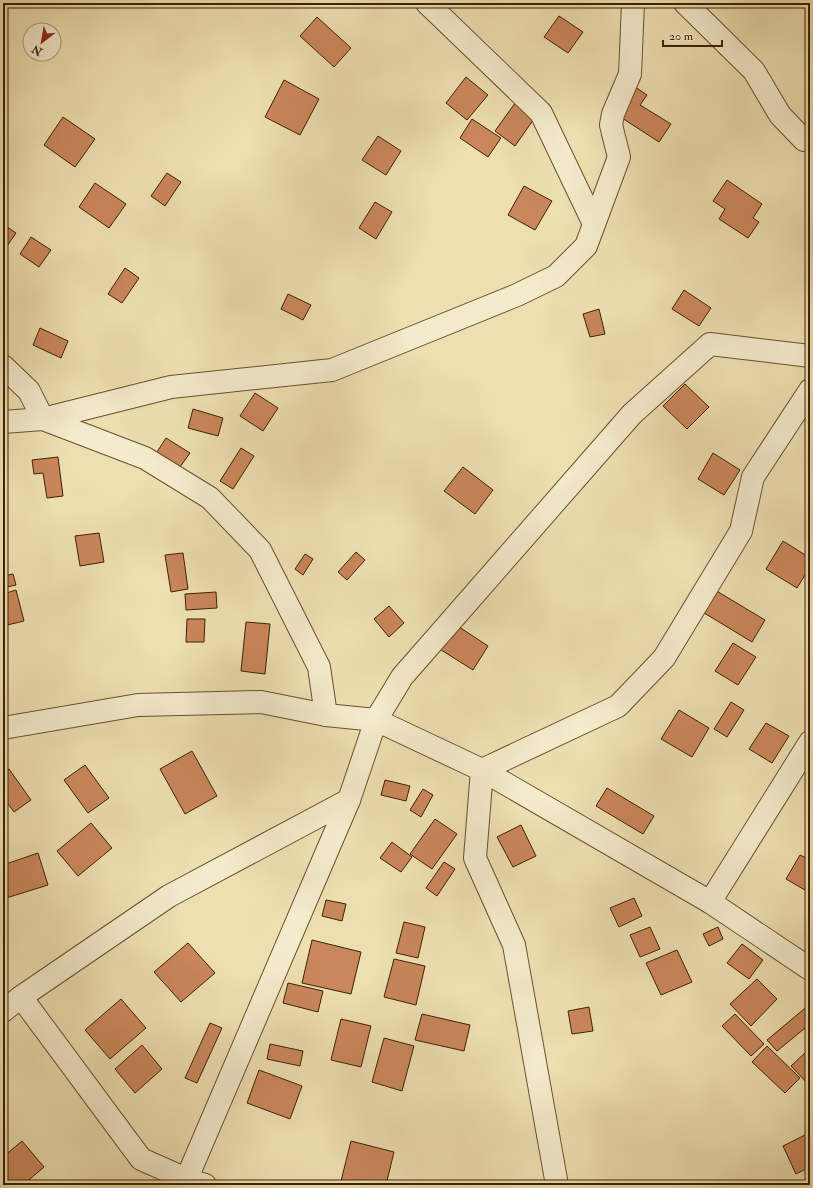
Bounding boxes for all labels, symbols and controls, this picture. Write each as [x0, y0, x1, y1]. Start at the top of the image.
north arrow [22, 22, 62, 62]
scale bar [663, 22, 722, 48]
text: 20 m [669, 29, 694, 44]
text: N [29, 41, 46, 59]

